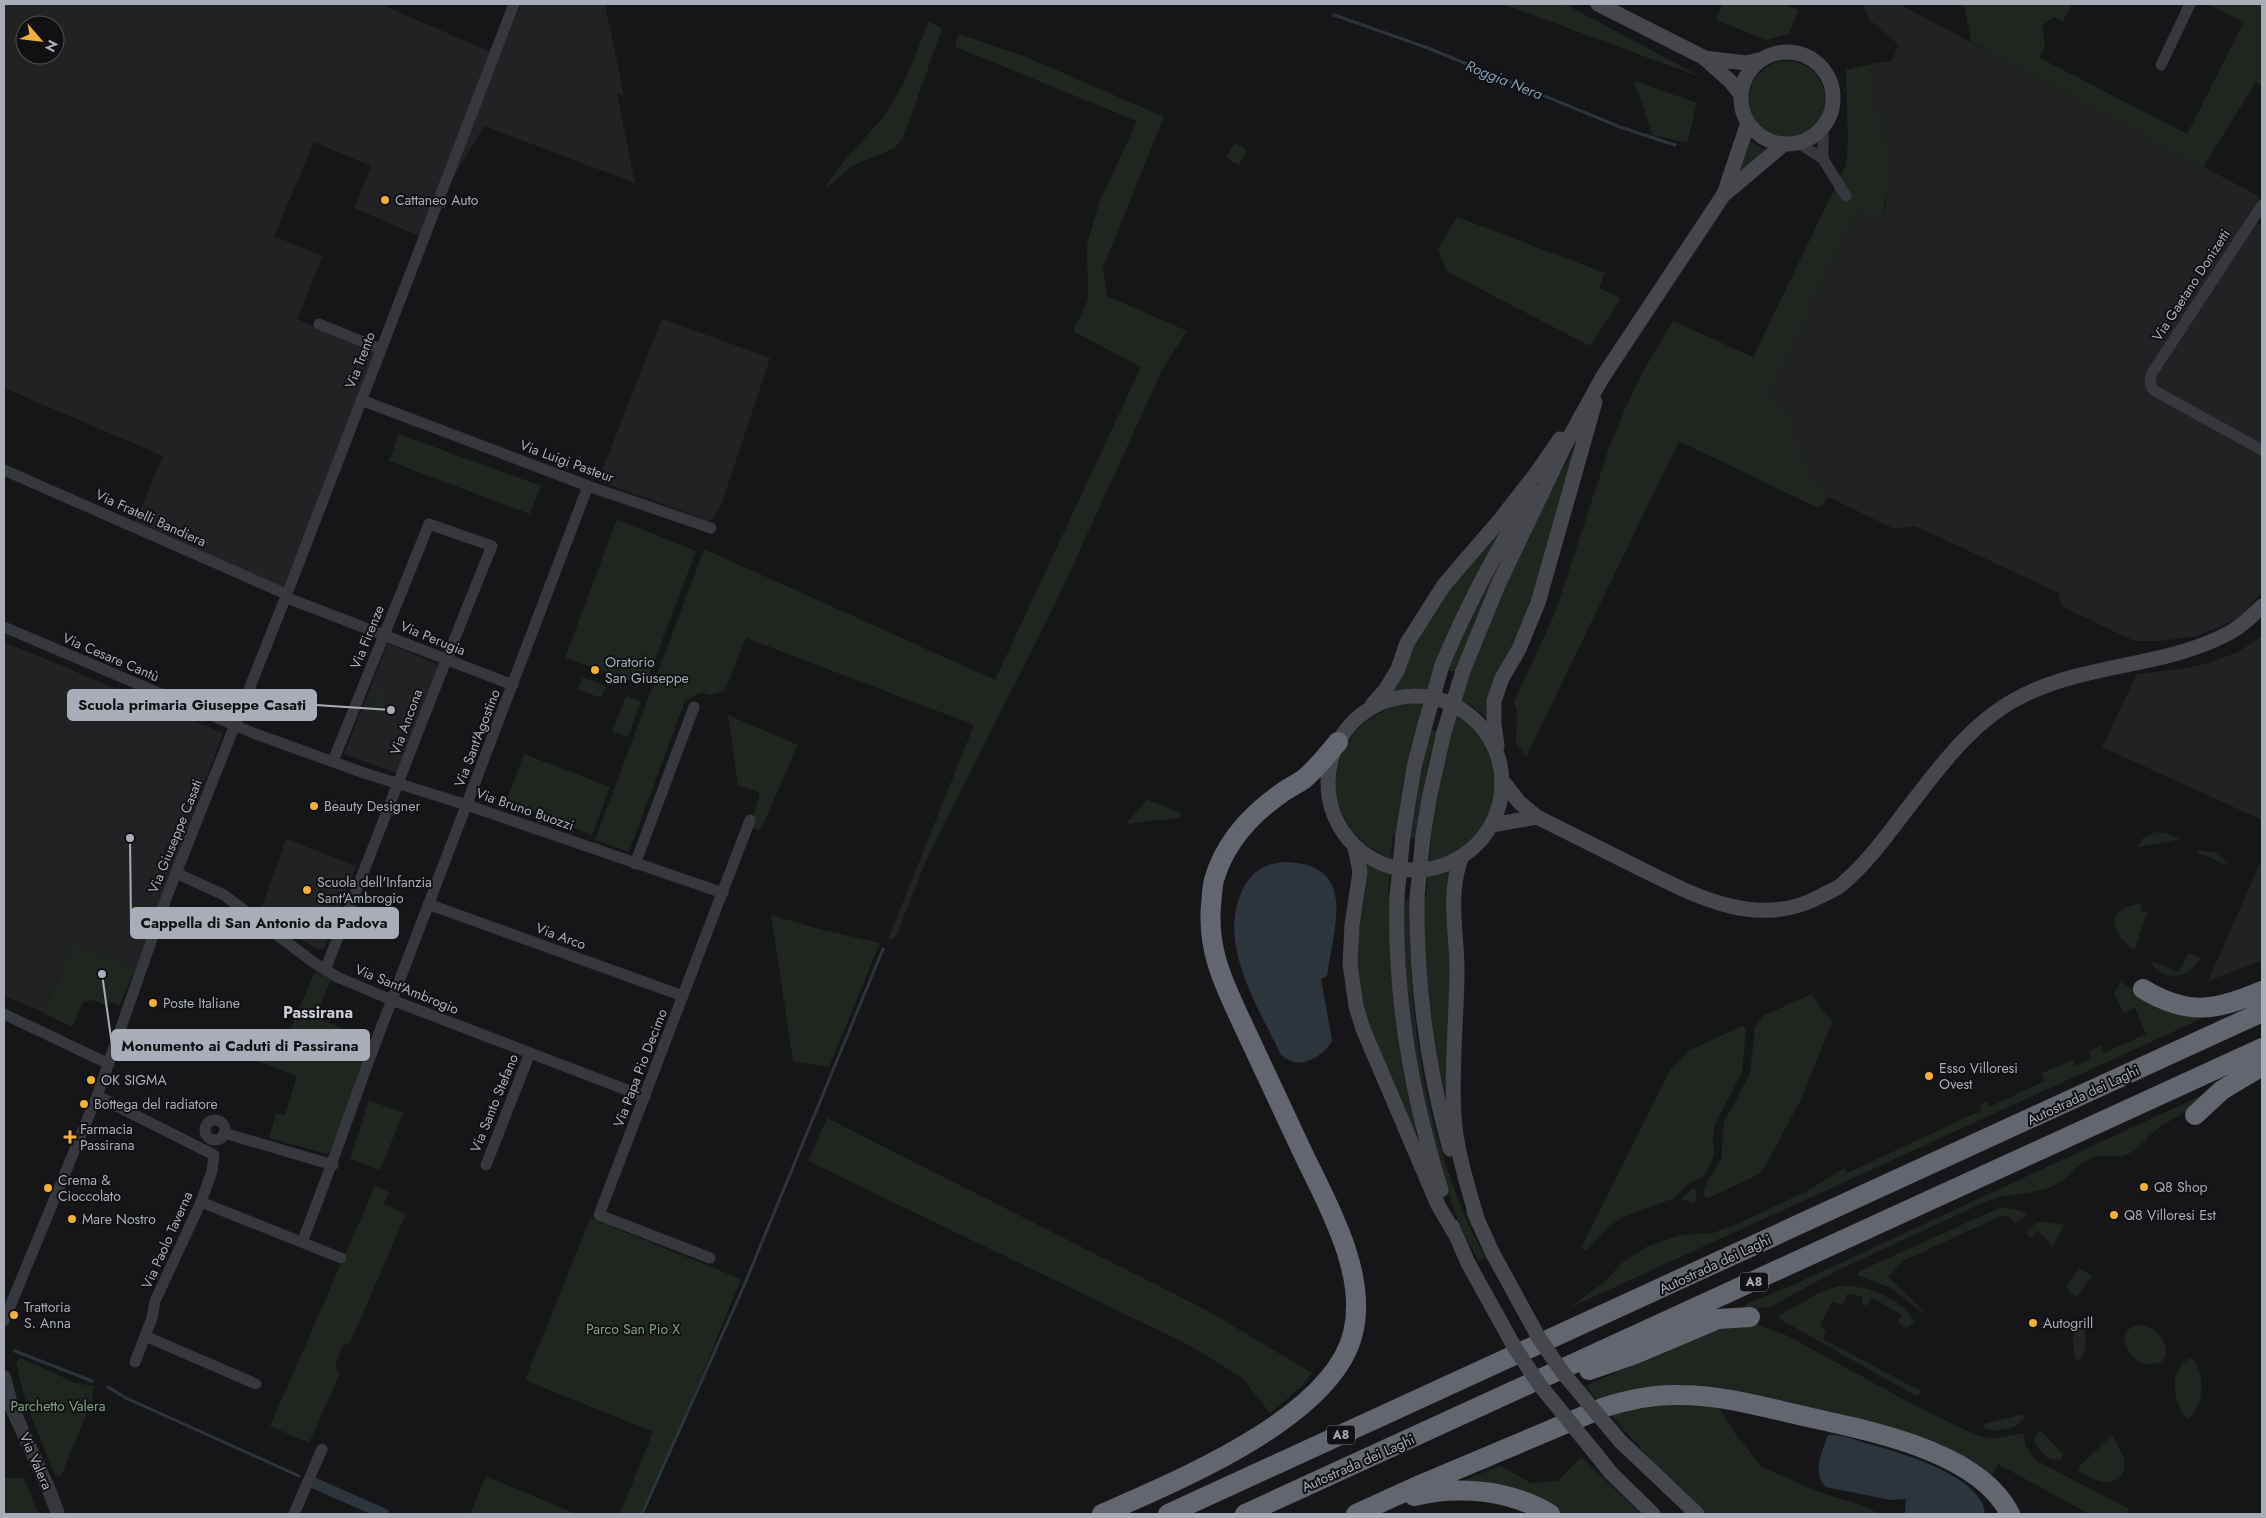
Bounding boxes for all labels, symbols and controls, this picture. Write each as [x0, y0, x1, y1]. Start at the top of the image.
north arrow [15, 15, 65, 65]
text: N [40, 36, 63, 56]
water label: Roggia Nera [1462, 55, 1546, 106]
place label: Cattaneo Auto [395, 190, 479, 210]
marker: Cattaneo Auto [379, 194, 391, 206]
street label: Via Gaetano Donizetti [2147, 225, 2235, 345]
street label: Via Trento [340, 328, 380, 391]
street label: Via Luigi Pasteur [517, 435, 617, 487]
street label: Via Fratelli Bandiera [92, 485, 210, 551]
street label: Via Firenze [345, 602, 389, 672]
street label: Via Perugia [397, 616, 469, 660]
street label: Via Cesare Cantù [60, 628, 162, 686]
place label: Oratorio San Giuseppe [605, 652, 689, 688]
marker: Oratorio San Giuseppe [589, 664, 601, 676]
street label: Via Ancona [385, 686, 427, 758]
street label: Via Sant'Agostino [449, 686, 505, 790]
callout: Scuola primaria Giuseppe Casati [68, 690, 316, 720]
text: Scuola primaria Giuseppe Casati [78, 694, 306, 716]
street label: Via Giuseppe Casati [143, 776, 207, 896]
street label: Via Bruno Buozzi [473, 783, 577, 835]
place label: Beauty Designer [324, 796, 420, 816]
marker: Beauty Designer [308, 800, 320, 812]
place label: Scuola dell'Infanzia Sant'Ambrogio [317, 872, 432, 908]
marker: Scuola dell'Infanzia Sant'Ambrogio [301, 884, 313, 896]
callout: Cappella di San Antonio da Padova [131, 908, 398, 938]
text: Cappella di San Antonio da Padova [141, 912, 387, 934]
street label: Via Arco [533, 918, 589, 954]
street label: Via Sant'Ambrogio [352, 959, 462, 1019]
place label: Poste Italiane [163, 993, 240, 1013]
marker: Poste Italiane [147, 997, 159, 1009]
district label: Passirana [283, 1001, 353, 1024]
street label: Via Papa Pio Decimo [608, 1006, 672, 1130]
callout: Monumento ai Caduti di Passirana [112, 1030, 369, 1060]
text: Monumento ai Caduti di Passirana [121, 1035, 359, 1057]
street label: Via Santo Stefano [465, 1050, 523, 1155]
place label: Esso Villoresi Ovest [1939, 1058, 2018, 1094]
street label: Autostrada dei Laghi [2024, 1060, 2142, 1130]
place label: OK SIGMA [101, 1070, 167, 1090]
marker: Esso Villoresi Ovest [1923, 1070, 1935, 1082]
marker: OK SIGMA [85, 1074, 97, 1086]
place label: Bottega del radiatore [94, 1094, 218, 1114]
marker: Bottega del radiatore [78, 1098, 90, 1110]
place label: Farmacia Passirana [80, 1119, 135, 1155]
marker: Farmacia Passirana [64, 1131, 76, 1143]
place label: Crema & Cioccolato [58, 1170, 121, 1206]
place label: Q8 Shop [2154, 1177, 2208, 1197]
marker: Q8 Shop [2138, 1181, 2150, 1193]
marker: Crema & Cioccolato [42, 1182, 54, 1194]
street label: Via Paolo Taverna [137, 1188, 197, 1292]
place label: Q8 Villoresi Est [2124, 1205, 2216, 1225]
place label: Mare Nostro [82, 1209, 156, 1229]
marker: Q8 Villoresi Est [2108, 1209, 2120, 1221]
marker: Mare Nostro [66, 1213, 78, 1225]
street label: Autostrada dei Laghi [1656, 1229, 1774, 1299]
road number: A8 [1740, 1272, 1768, 1291]
place label: Trattoria S. Anna [24, 1297, 71, 1333]
marker: Trattoria S. Anna [8, 1309, 20, 1321]
place label: Autogrill [2043, 1313, 2093, 1333]
marker: Autogrill [2027, 1317, 2039, 1329]
park label: Parco San Pio X [586, 1319, 680, 1339]
park label: Parchetto Valera [11, 1396, 105, 1416]
road number: A8 [1327, 1426, 1355, 1444]
street label: Via Valera [15, 1429, 57, 1493]
street label: Autostrada dei Laghi [1298, 1429, 1418, 1497]

